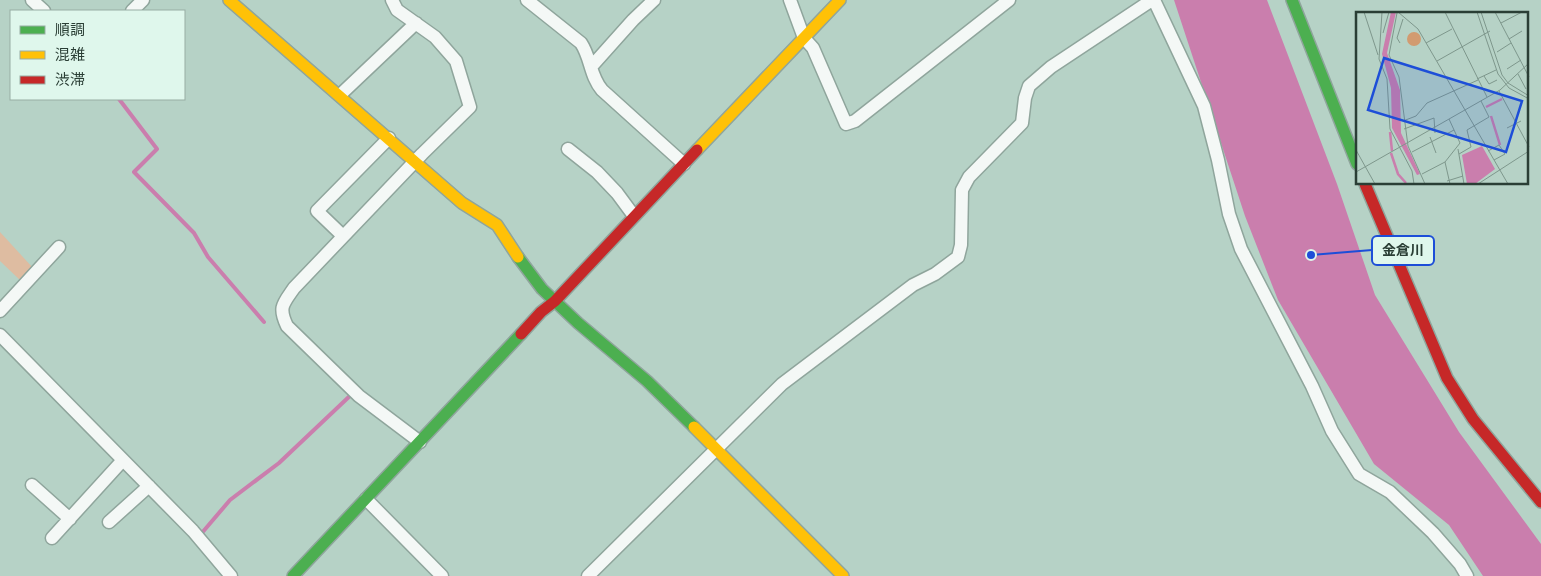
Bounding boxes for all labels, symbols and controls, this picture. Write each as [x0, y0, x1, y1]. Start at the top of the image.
legend [10, 10, 185, 100]
inset map [1356, 12, 1528, 185]
text: 順調 [55, 18, 85, 39]
text: 混雑 [55, 43, 85, 64]
text: 渋滞 [55, 68, 85, 89]
callout: 金倉川 [1372, 236, 1434, 265]
text: 金倉川 [1382, 239, 1424, 259]

